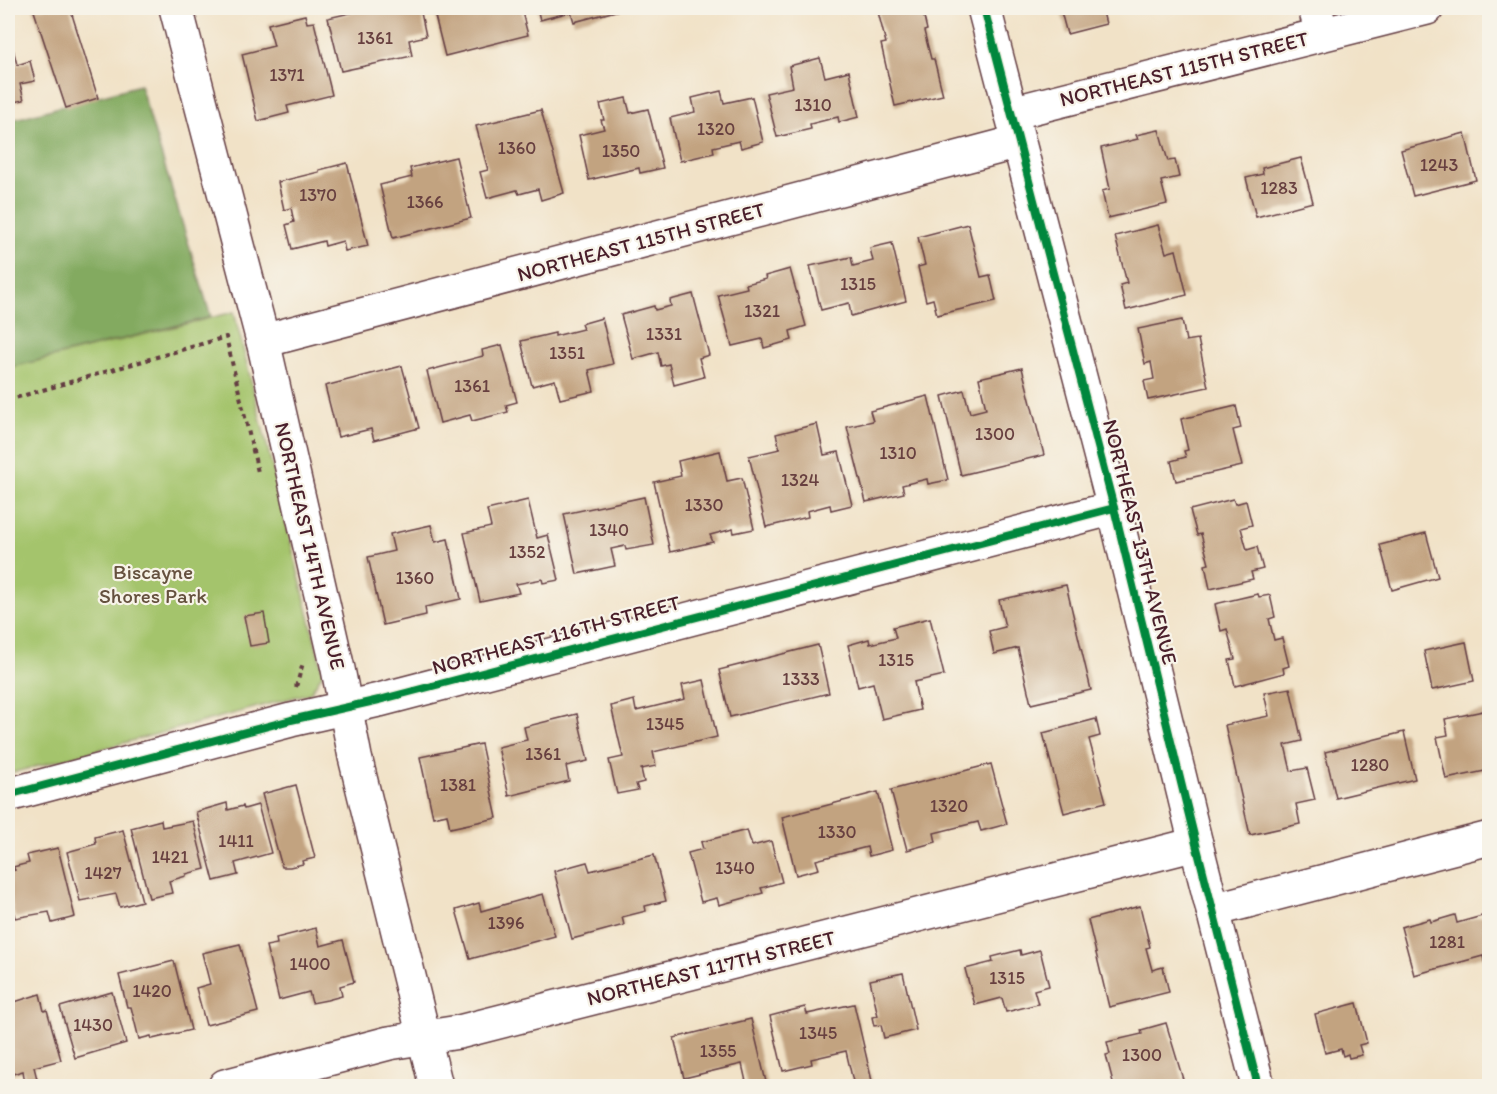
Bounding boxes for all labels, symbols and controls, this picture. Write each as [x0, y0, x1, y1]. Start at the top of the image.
street label: NORTHEAST 115TH STREET [1057, 25, 1311, 112]
house number: 1361 [357, 27, 393, 49]
house number: 1371 [269, 64, 305, 86]
house number: 1310 [794, 94, 832, 116]
house number: 1320 [697, 118, 735, 140]
house number: 1360 [498, 137, 536, 159]
house number: 1350 [602, 140, 640, 162]
house number: 1243 [1420, 154, 1458, 176]
house number: 1283 [1260, 177, 1298, 199]
house number: 1370 [299, 184, 337, 206]
house number: 1366 [406, 191, 444, 213]
street label: NORTHEAST 115TH STREET [514, 196, 768, 287]
house number: 1315 [840, 273, 876, 295]
house number: 1321 [744, 300, 780, 322]
house number: 1331 [646, 323, 682, 345]
house number: 1351 [549, 342, 585, 364]
house number: 1361 [454, 375, 490, 397]
street label: NORTHEAST 13TH AVENUE [1098, 417, 1183, 667]
street label: NORTHEAST 14TH AVENUE [270, 420, 351, 672]
house number: 1300 [975, 423, 1015, 445]
house number: 1310 [879, 442, 917, 464]
house number: 1324 [781, 469, 819, 491]
house number: 1330 [684, 494, 724, 516]
house number: 1340 [589, 519, 629, 541]
house number: 1352 [508, 541, 546, 563]
park label: Biscayne Shores Park [99, 559, 207, 608]
house number: 1360 [396, 567, 434, 589]
street label: NORTHEAST 116TH STREET [429, 589, 683, 680]
house number: 1315 [878, 649, 914, 671]
house number: 1333 [782, 668, 820, 690]
house number: 1345 [646, 713, 684, 735]
house number: 1361 [525, 743, 561, 765]
house number: 1280 [1351, 754, 1389, 776]
house number: 1381 [440, 774, 476, 796]
house number: 1320 [930, 795, 968, 817]
house number: 1330 [817, 821, 857, 843]
house number: 1411 [218, 830, 254, 852]
house number: 1421 [152, 846, 189, 868]
house number: 1340 [715, 857, 755, 879]
house number: 1427 [84, 862, 122, 884]
house number: 1396 [487, 912, 525, 934]
street label: NORTHEAST 117TH STREET [584, 924, 838, 1010]
house number: 1281 [1429, 931, 1465, 953]
house number: 1400 [289, 953, 331, 975]
house number: 1315 [989, 967, 1025, 989]
house number: 1420 [132, 980, 172, 1002]
house number: 1430 [73, 1014, 113, 1036]
house number: 1345 [799, 1022, 837, 1044]
house number: 1355 [699, 1040, 737, 1062]
house number: 1300 [1122, 1044, 1162, 1066]

